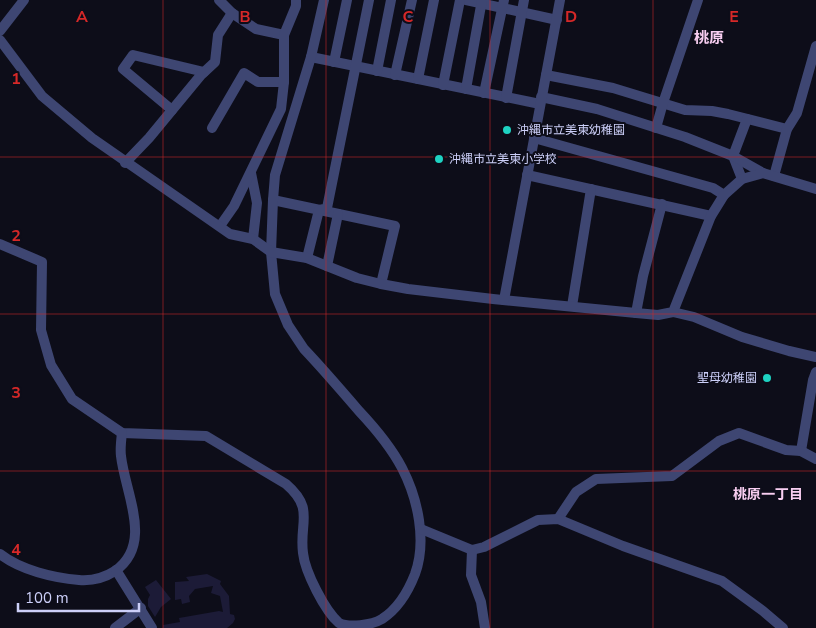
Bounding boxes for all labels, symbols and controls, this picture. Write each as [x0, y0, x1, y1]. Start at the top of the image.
text: A [76, 6, 88, 28]
text: B [239, 6, 251, 28]
text: C [403, 6, 414, 28]
text: D [565, 6, 577, 28]
text: E [729, 6, 739, 28]
district label: 桃原 [694, 28, 724, 48]
text: 1 [11, 68, 21, 90]
place label: 沖縄市立美東幼稚園 [517, 122, 625, 138]
marker: 沖縄市立美東幼稚園 [501, 124, 513, 136]
place label: 沖縄市立美東小学校 [449, 151, 557, 167]
marker: 沖縄市立美東小学校 [433, 153, 445, 165]
text: 2 [11, 225, 21, 247]
place label: 聖母幼稚園 [697, 370, 757, 386]
marker: 聖母幼稚園 [761, 372, 773, 384]
text: 3 [11, 382, 21, 404]
district label: 桃原一丁目 [733, 485, 803, 504]
text: 4 [11, 539, 21, 561]
scale bar [18, 580, 139, 612]
text: 100 m [25, 588, 69, 608]

